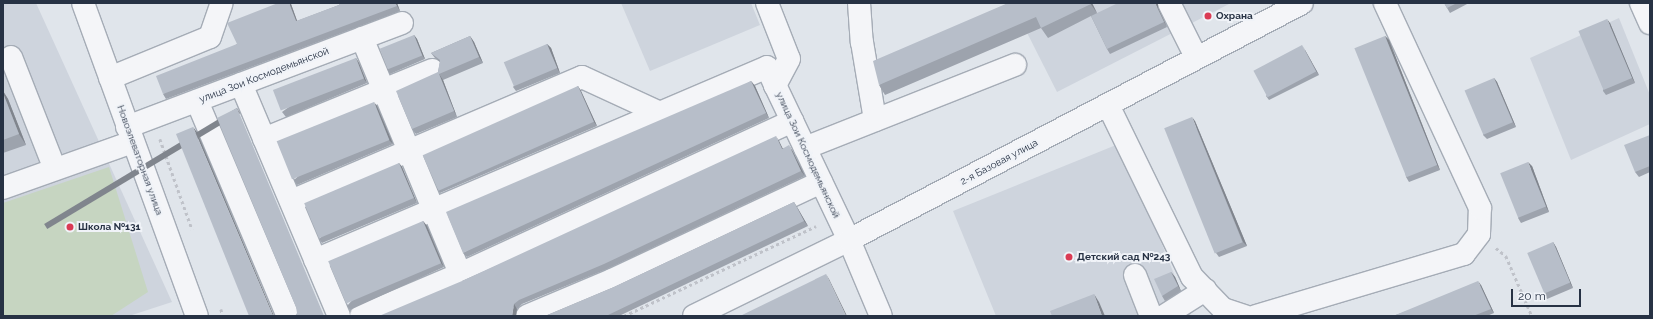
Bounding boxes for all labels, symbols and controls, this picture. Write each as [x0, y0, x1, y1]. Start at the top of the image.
place label: Охрана [1216, 10, 1253, 22]
marker: Охрана [1203, 11, 1213, 21]
street label: улица Зои Космодемьянской [197, 45, 331, 105]
street label: улица Зои Космодемьянской [773, 90, 843, 220]
street label: Новоэлеваторная улица [114, 103, 166, 217]
street label: 2-я Базовая улица [958, 136, 1040, 188]
place label: Школа №131 [78, 221, 141, 233]
marker: Школа №131 [65, 222, 75, 232]
place label: Детский сад №243 [1077, 251, 1170, 263]
marker: Детский сад №243 [1064, 252, 1074, 262]
scale bar [1513, 281, 1583, 307]
text: 20 m [1518, 289, 1546, 303]

